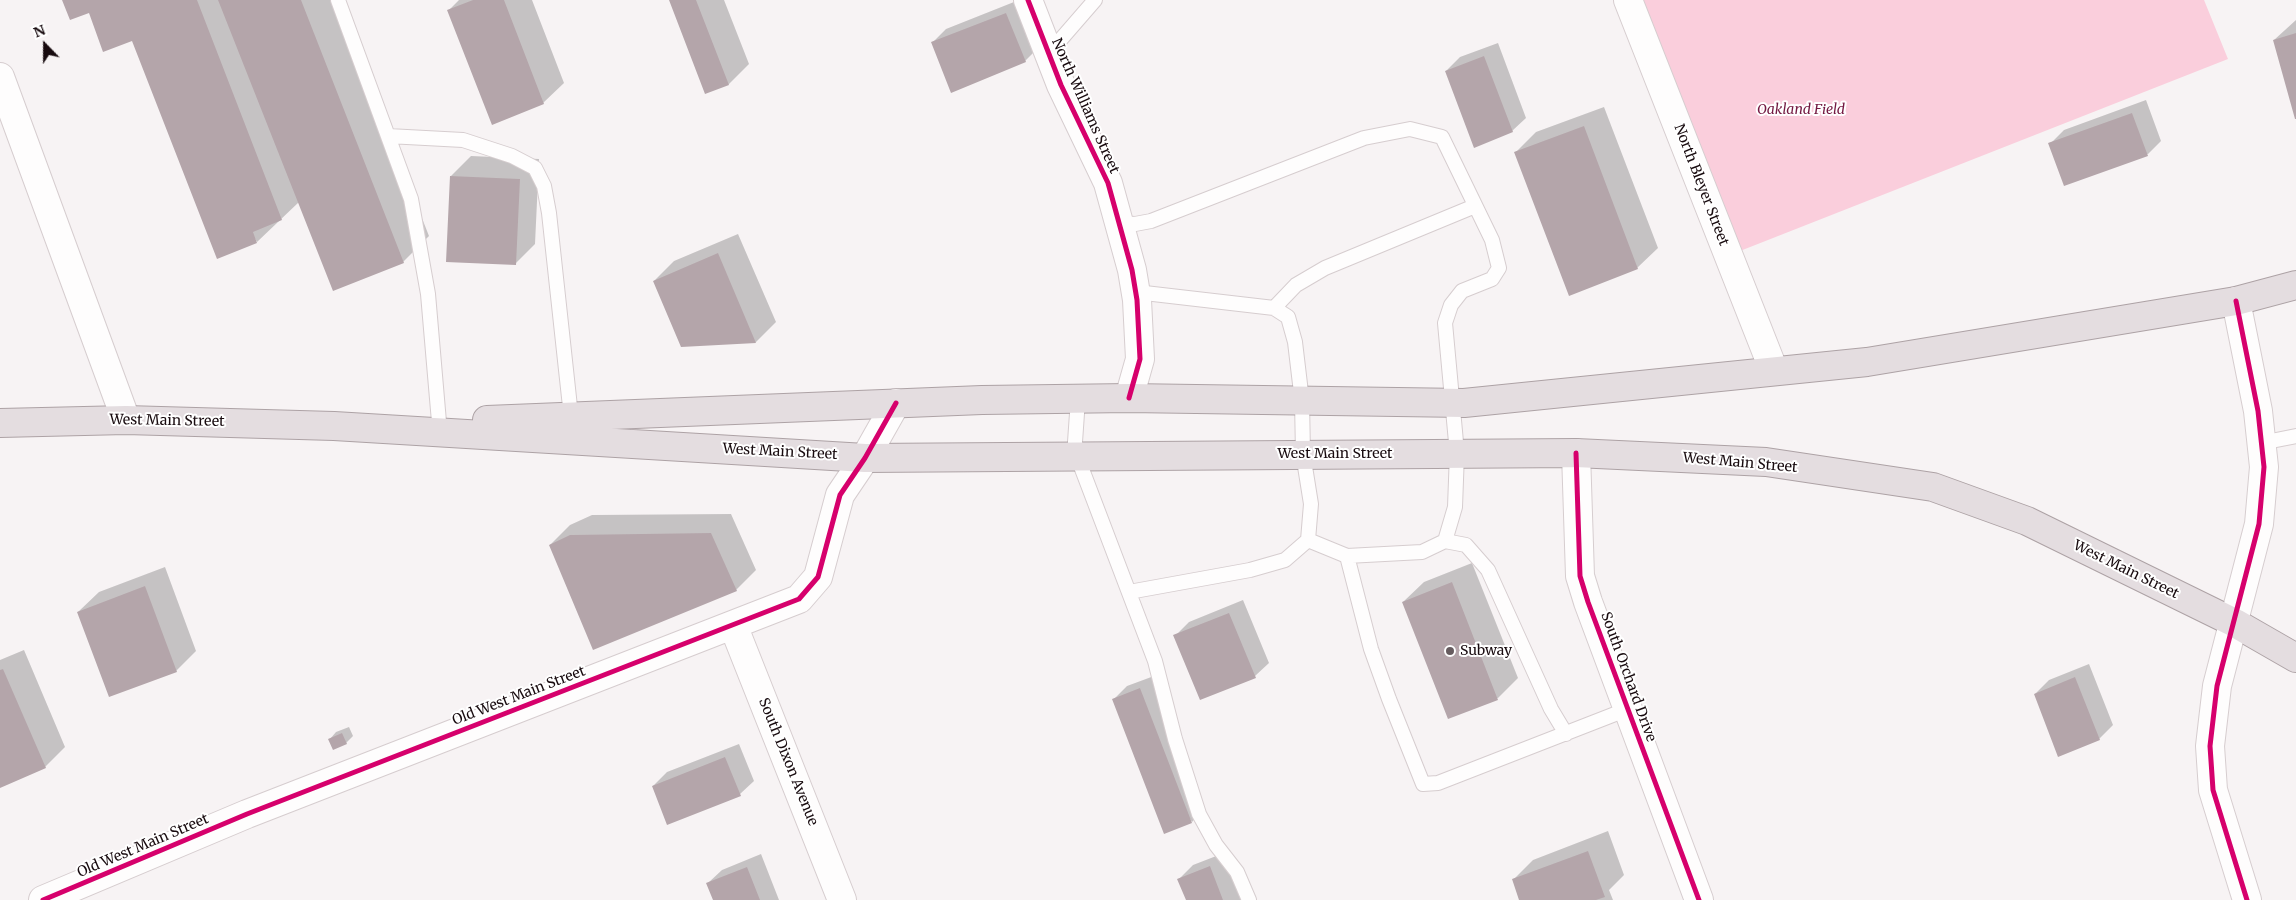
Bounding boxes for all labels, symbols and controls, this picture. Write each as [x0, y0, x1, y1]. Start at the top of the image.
north arrow [20, 20, 70, 70]
text: N [31, 21, 48, 42]
street label: North Williams Street [1048, 36, 1122, 176]
park label: Oakland Field [1757, 102, 1845, 118]
street label: North Bleyer Street [1670, 122, 1732, 248]
street label: West Main Street [109, 412, 225, 430]
street label: West Main Street [722, 441, 838, 463]
street label: West Main Street [1278, 446, 1392, 462]
street label: West Main Street [1682, 450, 1798, 476]
street label: West Main Street [2071, 537, 2181, 603]
street label: South Orchard Drive [1597, 610, 1659, 744]
place label: Subway [1460, 643, 1512, 659]
marker: Subway [1444, 645, 1456, 657]
street label: Old West Main Street [450, 663, 588, 729]
street label: South Dixon Avenue [755, 696, 821, 828]
street label: Old West Main Street [75, 811, 211, 881]

